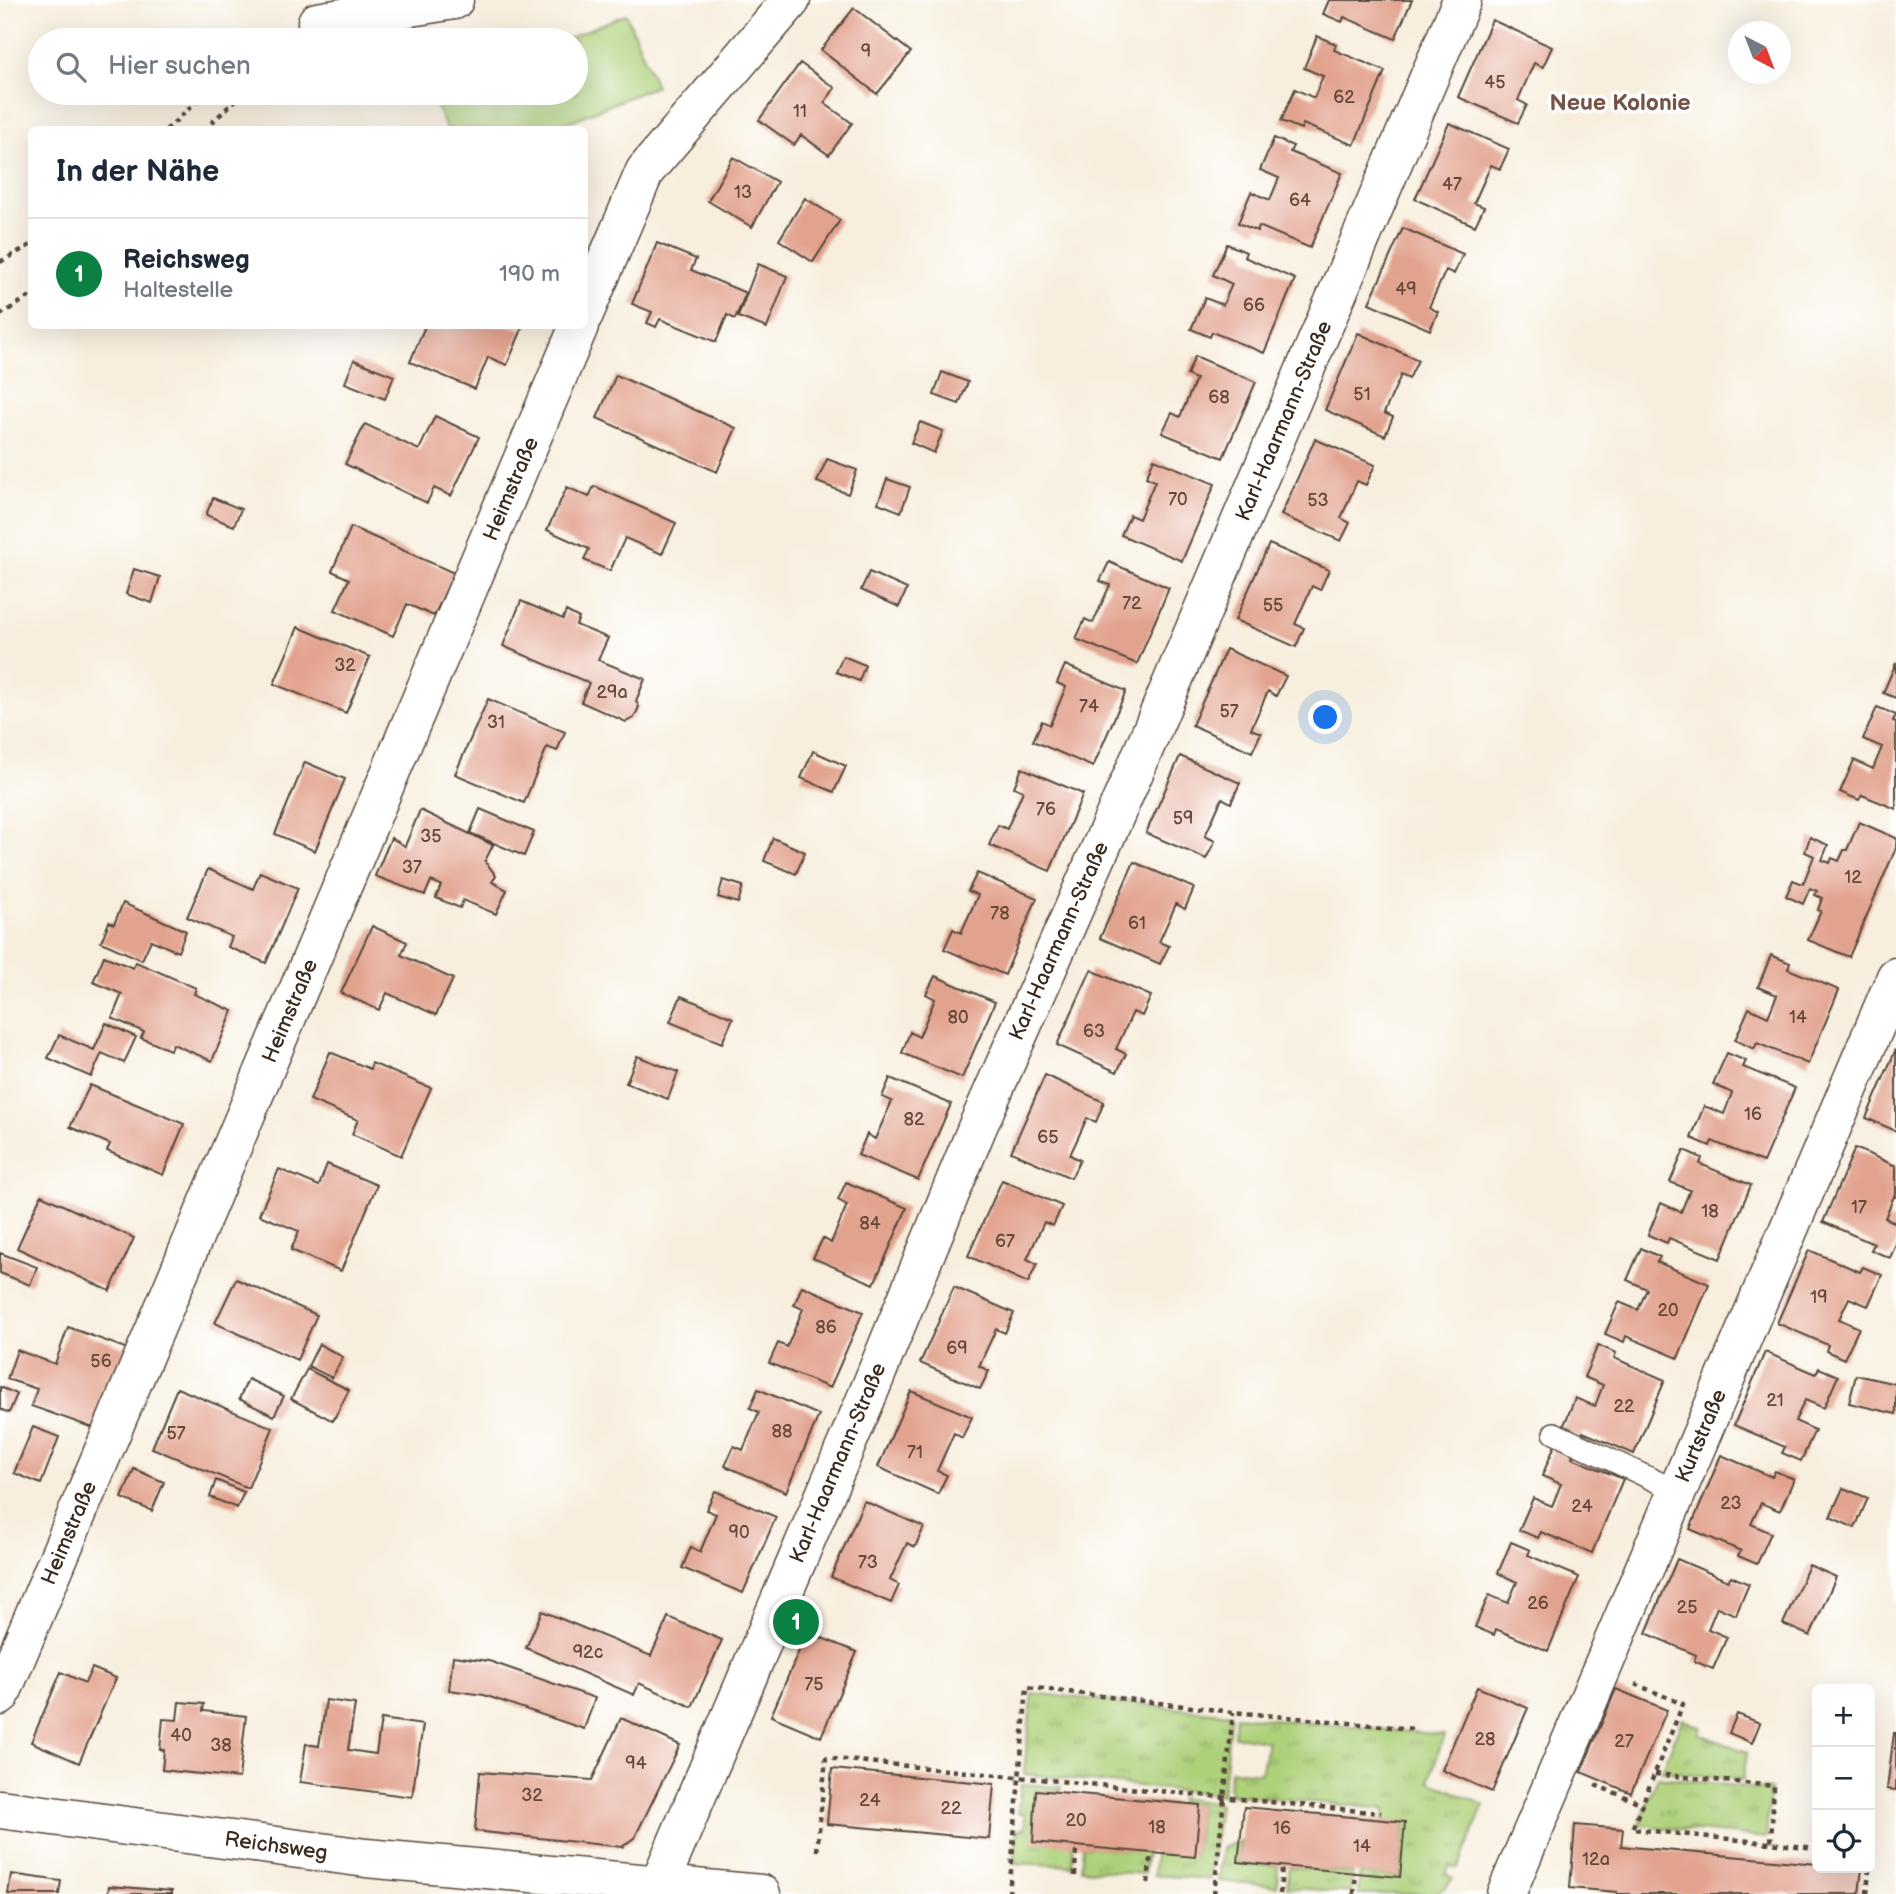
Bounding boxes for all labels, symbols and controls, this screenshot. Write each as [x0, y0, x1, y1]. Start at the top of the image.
north arrow [1728, 21, 1791, 84]
search box [28, 28, 588, 105]
house number: 9 [861, 41, 871, 62]
icon: search [52, 48, 90, 86]
text: Hier suchen [108, 51, 251, 82]
house number: 45 [1484, 72, 1506, 93]
house number: 62 [1333, 87, 1355, 108]
district label: Neue Kolonie [1549, 89, 1691, 117]
house number: 11 [793, 101, 807, 122]
text: In der Nähe [56, 154, 219, 190]
house number: 47 [1442, 174, 1462, 195]
house number: 13 [734, 182, 752, 203]
house number: 64 [1289, 190, 1311, 211]
text: Reichsweg [123, 245, 250, 276]
text: 1 [74, 260, 84, 288]
text: 190 m [499, 260, 560, 288]
text: Haltestelle [123, 276, 233, 304]
house number: 49 [1395, 279, 1417, 300]
house number: 66 [1243, 295, 1265, 316]
street label: Karl-Haarmann-Straße [1231, 317, 1337, 525]
house number: 51 [1353, 384, 1371, 405]
house number: 68 [1208, 387, 1230, 408]
street label: Heimstraße [478, 433, 544, 545]
house number: 70 [1168, 489, 1188, 510]
house number: 53 [1307, 490, 1329, 511]
house number: 72 [1122, 593, 1142, 614]
house number: 55 [1263, 595, 1283, 616]
house number: 32 [334, 655, 356, 676]
house number: 29a [596, 682, 628, 703]
house number: 74 [1079, 696, 1099, 717]
your location [1308, 700, 1342, 734]
house number: 57 [1219, 701, 1239, 722]
house number: 31 [487, 712, 505, 733]
house number: 76 [1036, 799, 1056, 820]
house number: 59 [1173, 808, 1193, 829]
house number: 35 [420, 826, 442, 847]
street label: Karl-Haarmann-Straße [1004, 838, 1114, 1044]
house number: 37 [402, 857, 422, 878]
house number: 12 [1844, 867, 1862, 888]
house number: 78 [990, 903, 1010, 924]
house number: 61 [1128, 913, 1146, 934]
street label: Heimstraße [257, 955, 323, 1067]
house number: 80 [947, 1007, 969, 1028]
house number: 14 [1789, 1007, 1807, 1028]
house number: 63 [1083, 1021, 1105, 1042]
house number: 16 [1744, 1104, 1762, 1125]
house number: 82 [903, 1109, 925, 1130]
house number: 65 [1037, 1127, 1059, 1148]
house number: 17 [1851, 1197, 1867, 1218]
house number: 18 [1701, 1201, 1719, 1222]
house number: 84 [859, 1213, 881, 1234]
house number: 67 [995, 1231, 1015, 1252]
house number: 19 [1810, 1287, 1828, 1308]
house number: 20 [1657, 1300, 1679, 1321]
house number: 86 [815, 1317, 837, 1338]
house number: 69 [946, 1338, 968, 1359]
house number: 56 [90, 1351, 112, 1372]
street label: Karl-Haarmann-Straße [785, 1359, 891, 1567]
street label: Kurtstraße [1670, 1386, 1732, 1486]
house number: 21 [1766, 1390, 1784, 1411]
house number: 22 [1613, 1396, 1635, 1417]
house number: 88 [772, 1421, 793, 1442]
house number: 57 [166, 1423, 186, 1444]
house number: 71 [907, 1442, 923, 1463]
street label: Heimstraße [36, 1477, 102, 1589]
house number: 23 [1720, 1493, 1742, 1514]
house number: 24 [1571, 1496, 1593, 1517]
house number: 90 [729, 1522, 750, 1543]
house number: 73 [858, 1552, 878, 1573]
house number: 26 [1527, 1593, 1549, 1614]
pin: 1 [773, 1596, 819, 1648]
house number: 25 [1677, 1597, 1697, 1618]
house number: 92c [573, 1642, 603, 1663]
house number: 75 [804, 1674, 824, 1695]
map controls [1812, 1684, 1875, 1873]
button: + [1812, 1684, 1875, 1747]
house number: 40 [170, 1725, 192, 1746]
house number: 28 [1474, 1729, 1496, 1750]
house number: 27 [1614, 1731, 1634, 1752]
house number: 38 [210, 1735, 232, 1756]
button: − [1812, 1747, 1875, 1810]
house number: 94 [625, 1753, 647, 1774]
house number: 32 [521, 1785, 543, 1806]
house number: 24 [859, 1790, 881, 1811]
house number: 22 [940, 1798, 962, 1819]
house number: 20 [1065, 1810, 1087, 1831]
button: locate [1812, 1810, 1875, 1873]
house number: 18 [1148, 1817, 1166, 1838]
house number: 16 [1273, 1818, 1291, 1839]
street label: Reichsweg [223, 1826, 329, 1866]
house number: 14 [1353, 1836, 1371, 1857]
house number: 12a [1582, 1849, 1610, 1870]

